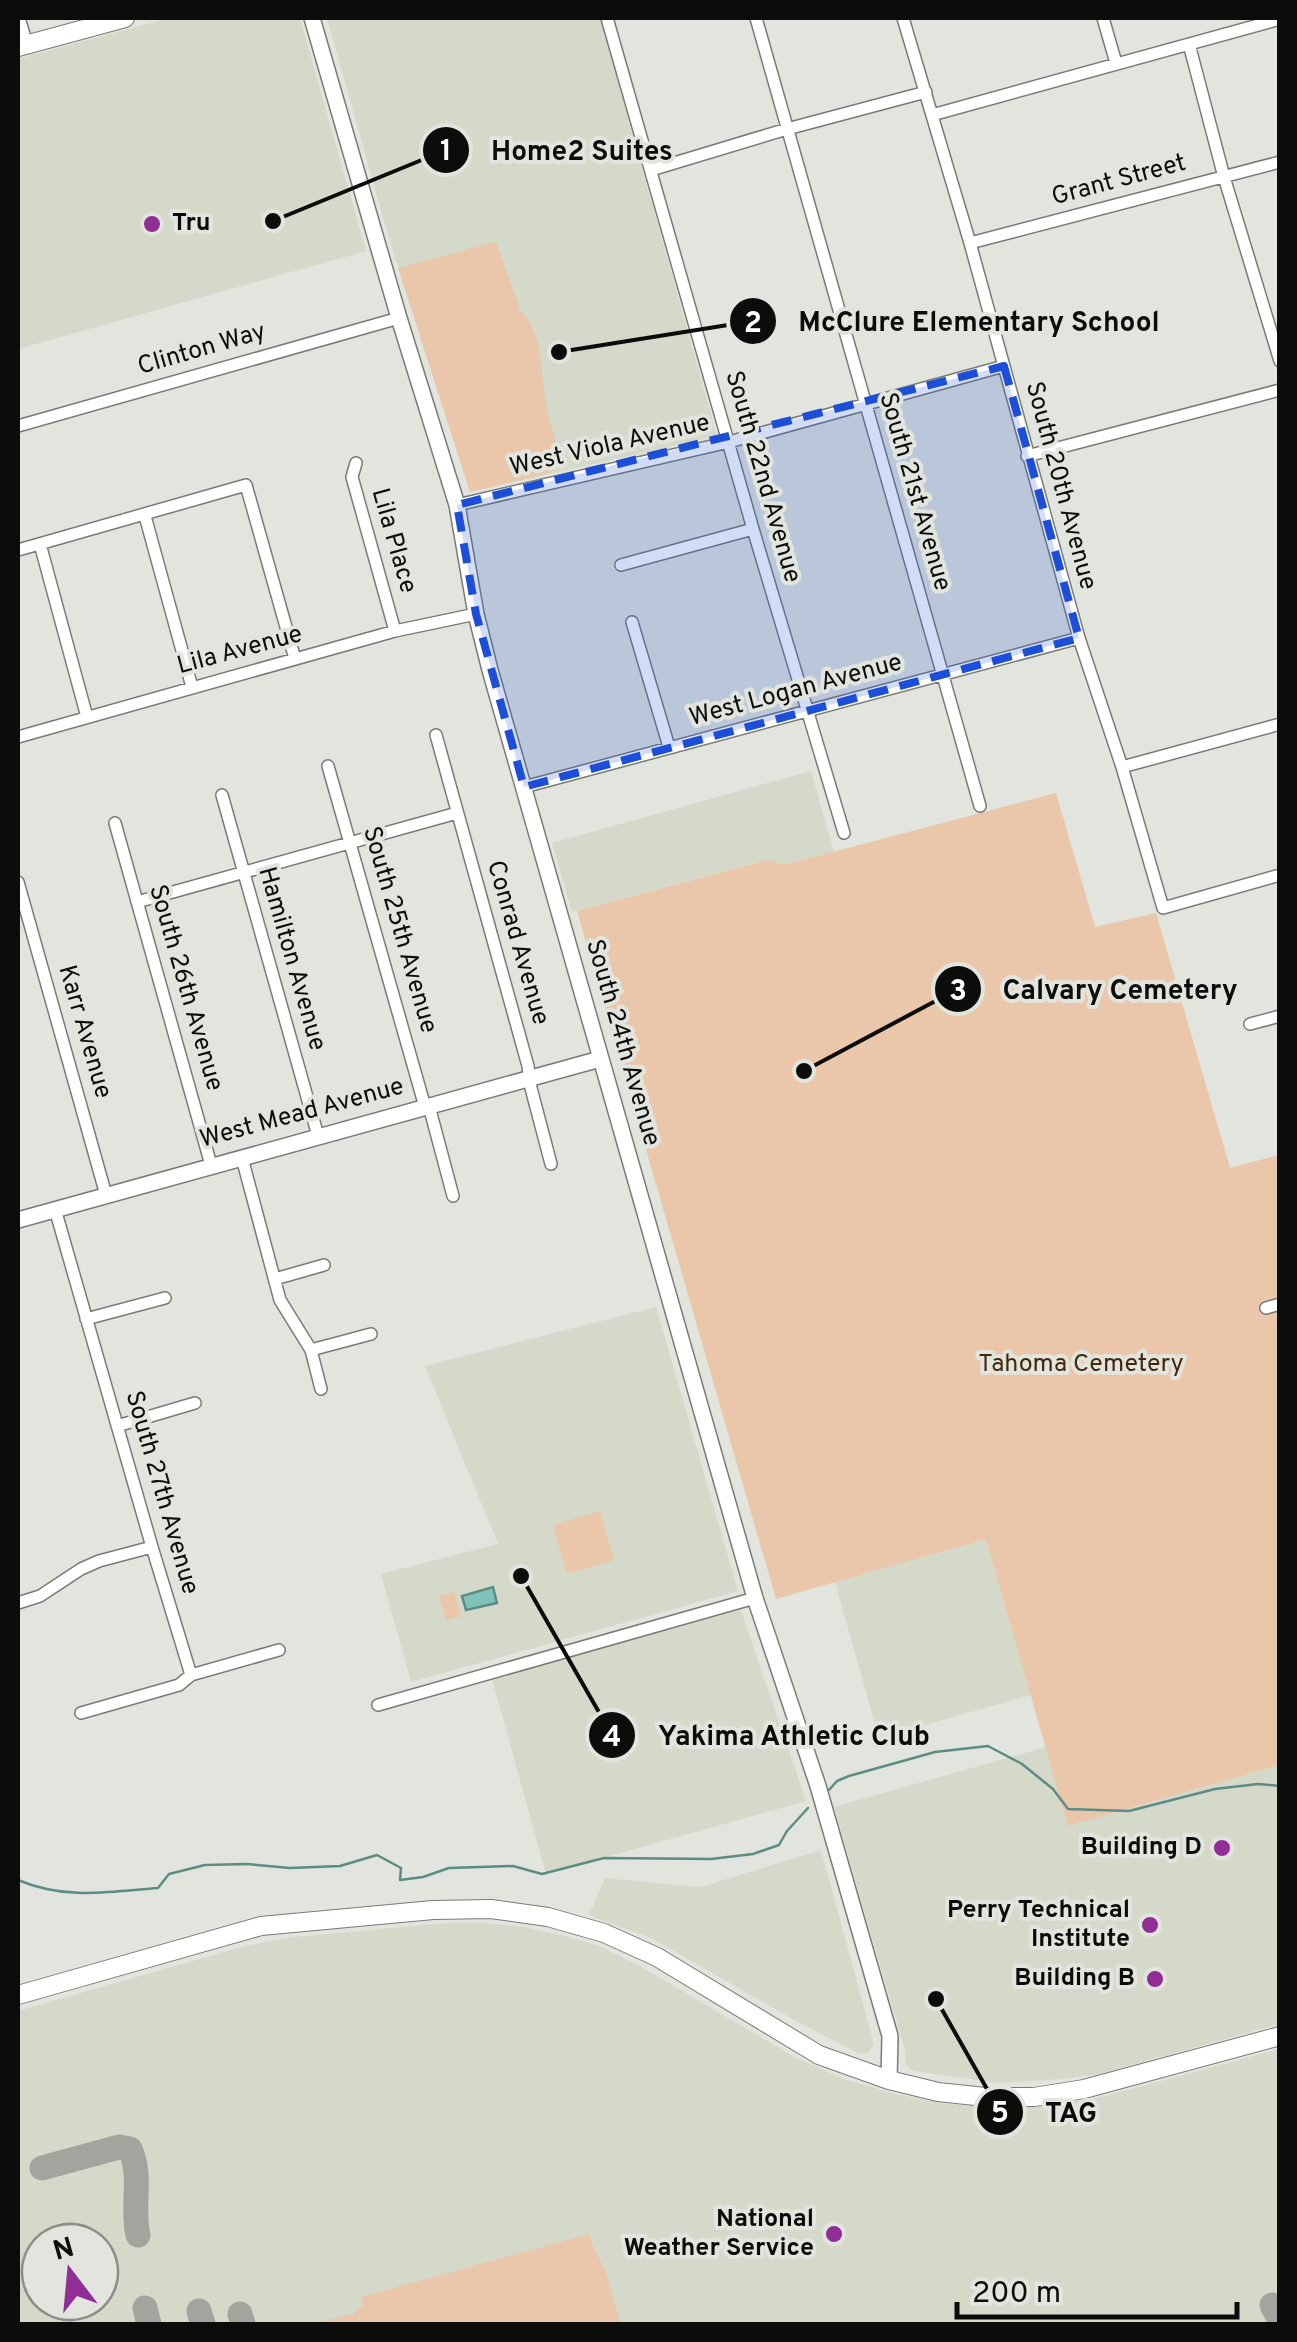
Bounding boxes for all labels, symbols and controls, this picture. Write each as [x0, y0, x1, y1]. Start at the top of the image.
callout: Home2 Suites [421, 121, 693, 179]
text: 1 [440, 134, 452, 171]
text: Home2 Suites [491, 135, 673, 171]
street label: Grant Street [1048, 148, 1190, 214]
place label: Tru [172, 208, 211, 240]
marker: Tru [141, 213, 163, 235]
callout: McClure Elementary School [728, 292, 1179, 350]
text: 2 [744, 306, 762, 343]
text: McClure Elementary School [798, 306, 1160, 342]
street label: Clinton Way [134, 316, 270, 384]
street label: South 22nd Avenue [716, 367, 808, 587]
street label: South 20th Avenue [1017, 378, 1103, 594]
street label: South 21st Avenue [870, 389, 958, 595]
street label: West Viola Avenue [507, 407, 713, 485]
street label: Lila Place [363, 485, 423, 597]
street label: Lila Avenue [174, 619, 306, 683]
street label: West Logan Avenue [686, 647, 906, 735]
street label: South 25th Avenue [354, 823, 444, 1037]
street label: Conrad Avenue [478, 857, 556, 1029]
street label: Hamilton Avenue [249, 863, 333, 1055]
street label: South 26th Avenue [140, 881, 230, 1095]
street label: South 24th Avenue [577, 936, 667, 1150]
callout: Calvary Cemetery [933, 960, 1258, 1018]
street label: Karr Avenue [50, 962, 118, 1102]
text: 3 [949, 974, 967, 1011]
text: Calvary Cemetery [1002, 974, 1238, 1010]
street label: West Mead Avenue [196, 1071, 408, 1157]
park label: Tahoma Cemetery [978, 1349, 1184, 1381]
street label: South 27th Avenue [117, 1388, 205, 1598]
callout: Yakima Athletic Club [587, 1706, 950, 1764]
text: 4 [602, 1720, 622, 1757]
text: Yakima Athletic Club [658, 1720, 930, 1756]
place label: Building D [1081, 1832, 1202, 1864]
marker: Building D [1211, 1837, 1233, 1859]
place label: Perry Technical Institute [947, 1895, 1130, 1956]
marker: Perry Technical Institute [1139, 1914, 1161, 1936]
place label: Building B [1014, 1963, 1135, 1995]
marker: Building B [1144, 1968, 1166, 1990]
callout: TAG [975, 2083, 1117, 2141]
text: 5 [991, 2096, 1009, 2133]
text: TAG [1045, 2097, 1097, 2133]
place label: National Weather Service [624, 2204, 814, 2265]
north arrow [20, 2222, 120, 2322]
marker: National Weather Service [823, 2223, 845, 2245]
text: N [49, 2231, 79, 2271]
scale bar [957, 2257, 1237, 2319]
text: 200 m [972, 2276, 1061, 2313]

